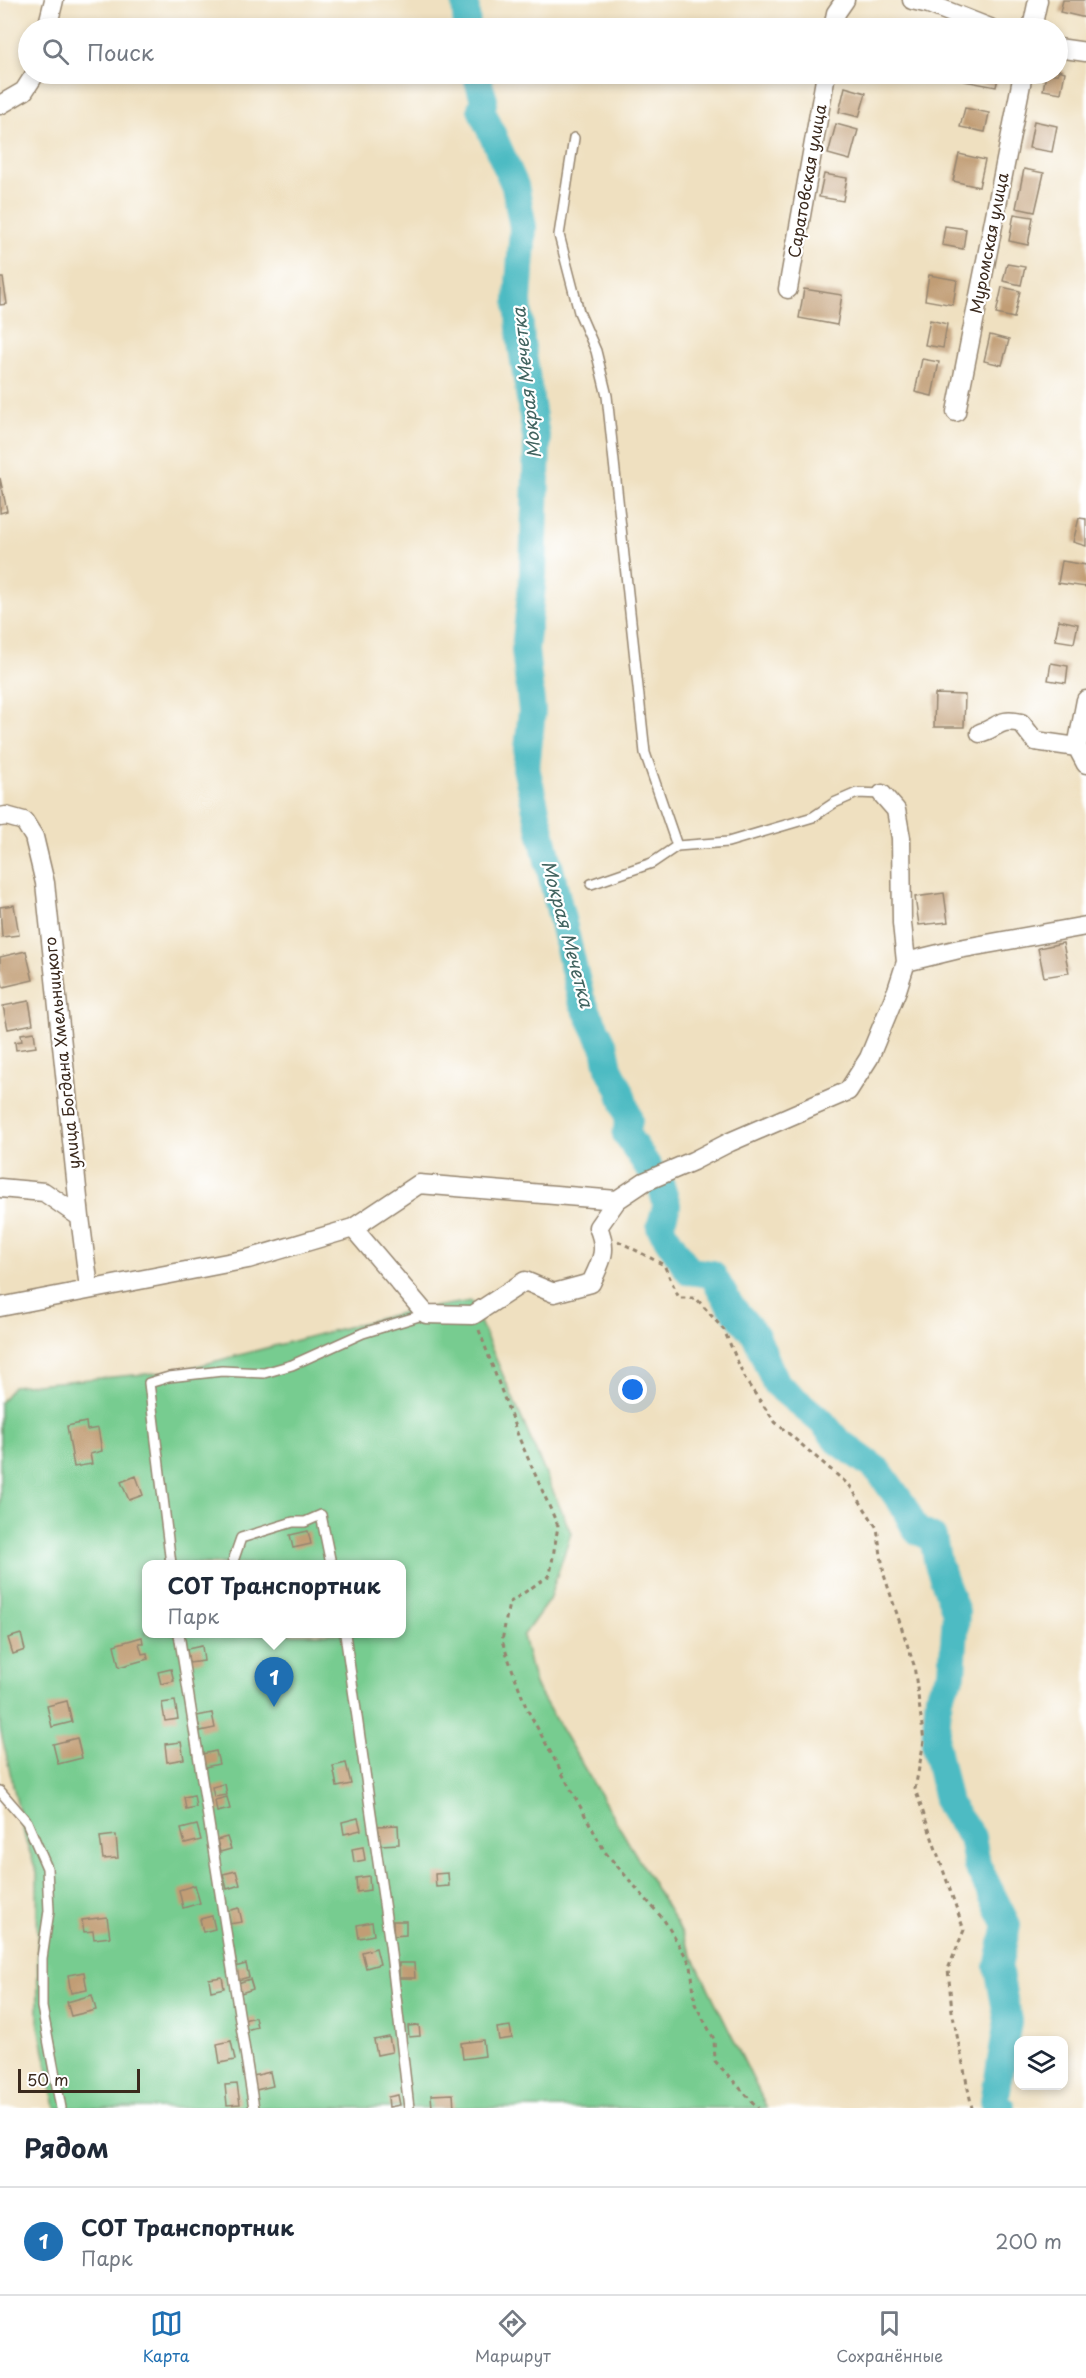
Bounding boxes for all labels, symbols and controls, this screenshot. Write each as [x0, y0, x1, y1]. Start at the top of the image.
search box [18, 18, 1068, 84]
icon: search [39, 35, 72, 68]
text: Поиск [87, 35, 154, 68]
street label: Саратовская улица [781, 102, 831, 260]
street label: Муромская улица [963, 170, 1013, 315]
water label: Мокрая Мечетка [504, 306, 547, 460]
water label: Мокрая Мечетка [536, 857, 601, 1011]
street label: улица Богдана Хмельницкого [37, 936, 85, 1170]
your location [618, 1375, 647, 1404]
popup [142, 1560, 406, 1638]
text: СОТ Транспортник [168, 1568, 380, 1601]
text: Парк [168, 1601, 219, 1631]
pin: 1 [254, 1658, 294, 1707]
map controls [1014, 2036, 1068, 2090]
button: layers [1014, 2036, 1068, 2090]
scale bar [18, 2066, 140, 2094]
text: 50 m [27, 2067, 68, 2091]
text: Рядом [24, 2128, 109, 2167]
text: СОТ Транспортник [81, 2210, 294, 2243]
text: 1 [39, 2226, 48, 2256]
text: 200 m [995, 2226, 1062, 2256]
text: Парк [81, 2243, 133, 2273]
tab: Карта [143, 2307, 190, 2367]
tab: Маршрут [475, 2307, 551, 2367]
tab: Сохранённые [836, 2307, 943, 2367]

